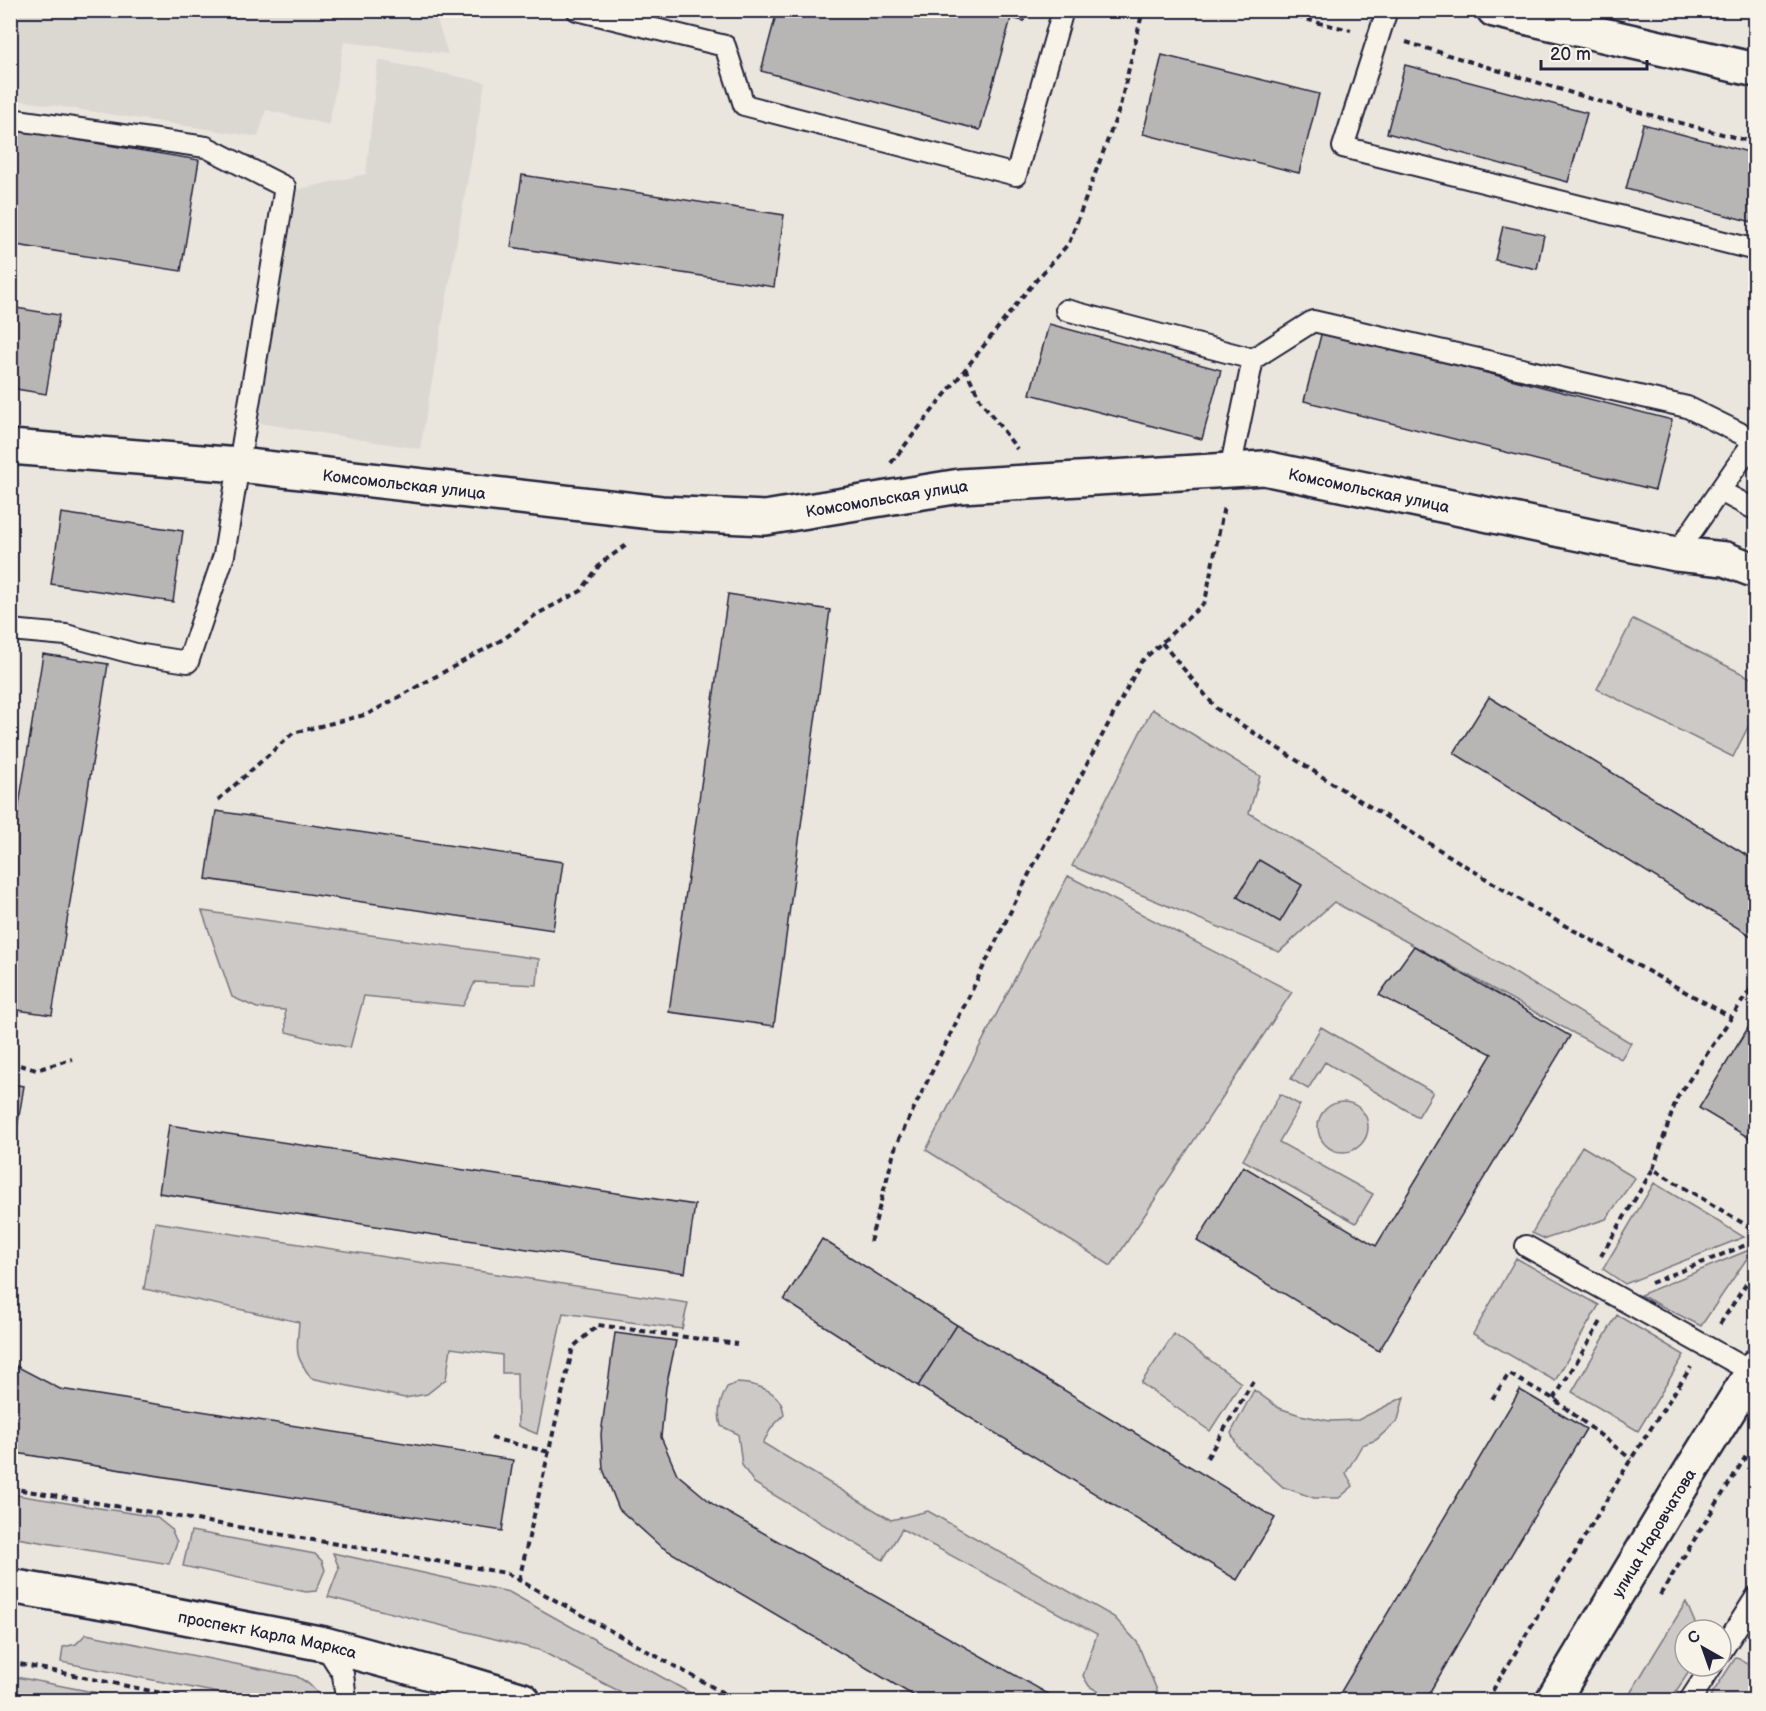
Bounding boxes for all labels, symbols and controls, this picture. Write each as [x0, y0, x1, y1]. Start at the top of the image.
scale bar [1541, 33, 1648, 71]
text: 20 m [1550, 44, 1591, 65]
street label: Комсомольская улица [1286, 465, 1452, 518]
street label: Комсомольская улица [321, 467, 487, 504]
street label: Комсомольская улица [804, 478, 969, 522]
street label: улица Наровчатова [1609, 1465, 1701, 1601]
street label: проспект Карла Маркса [176, 1608, 359, 1664]
north arrow [1673, 1618, 1733, 1678]
text: С [1684, 1627, 1705, 1649]

